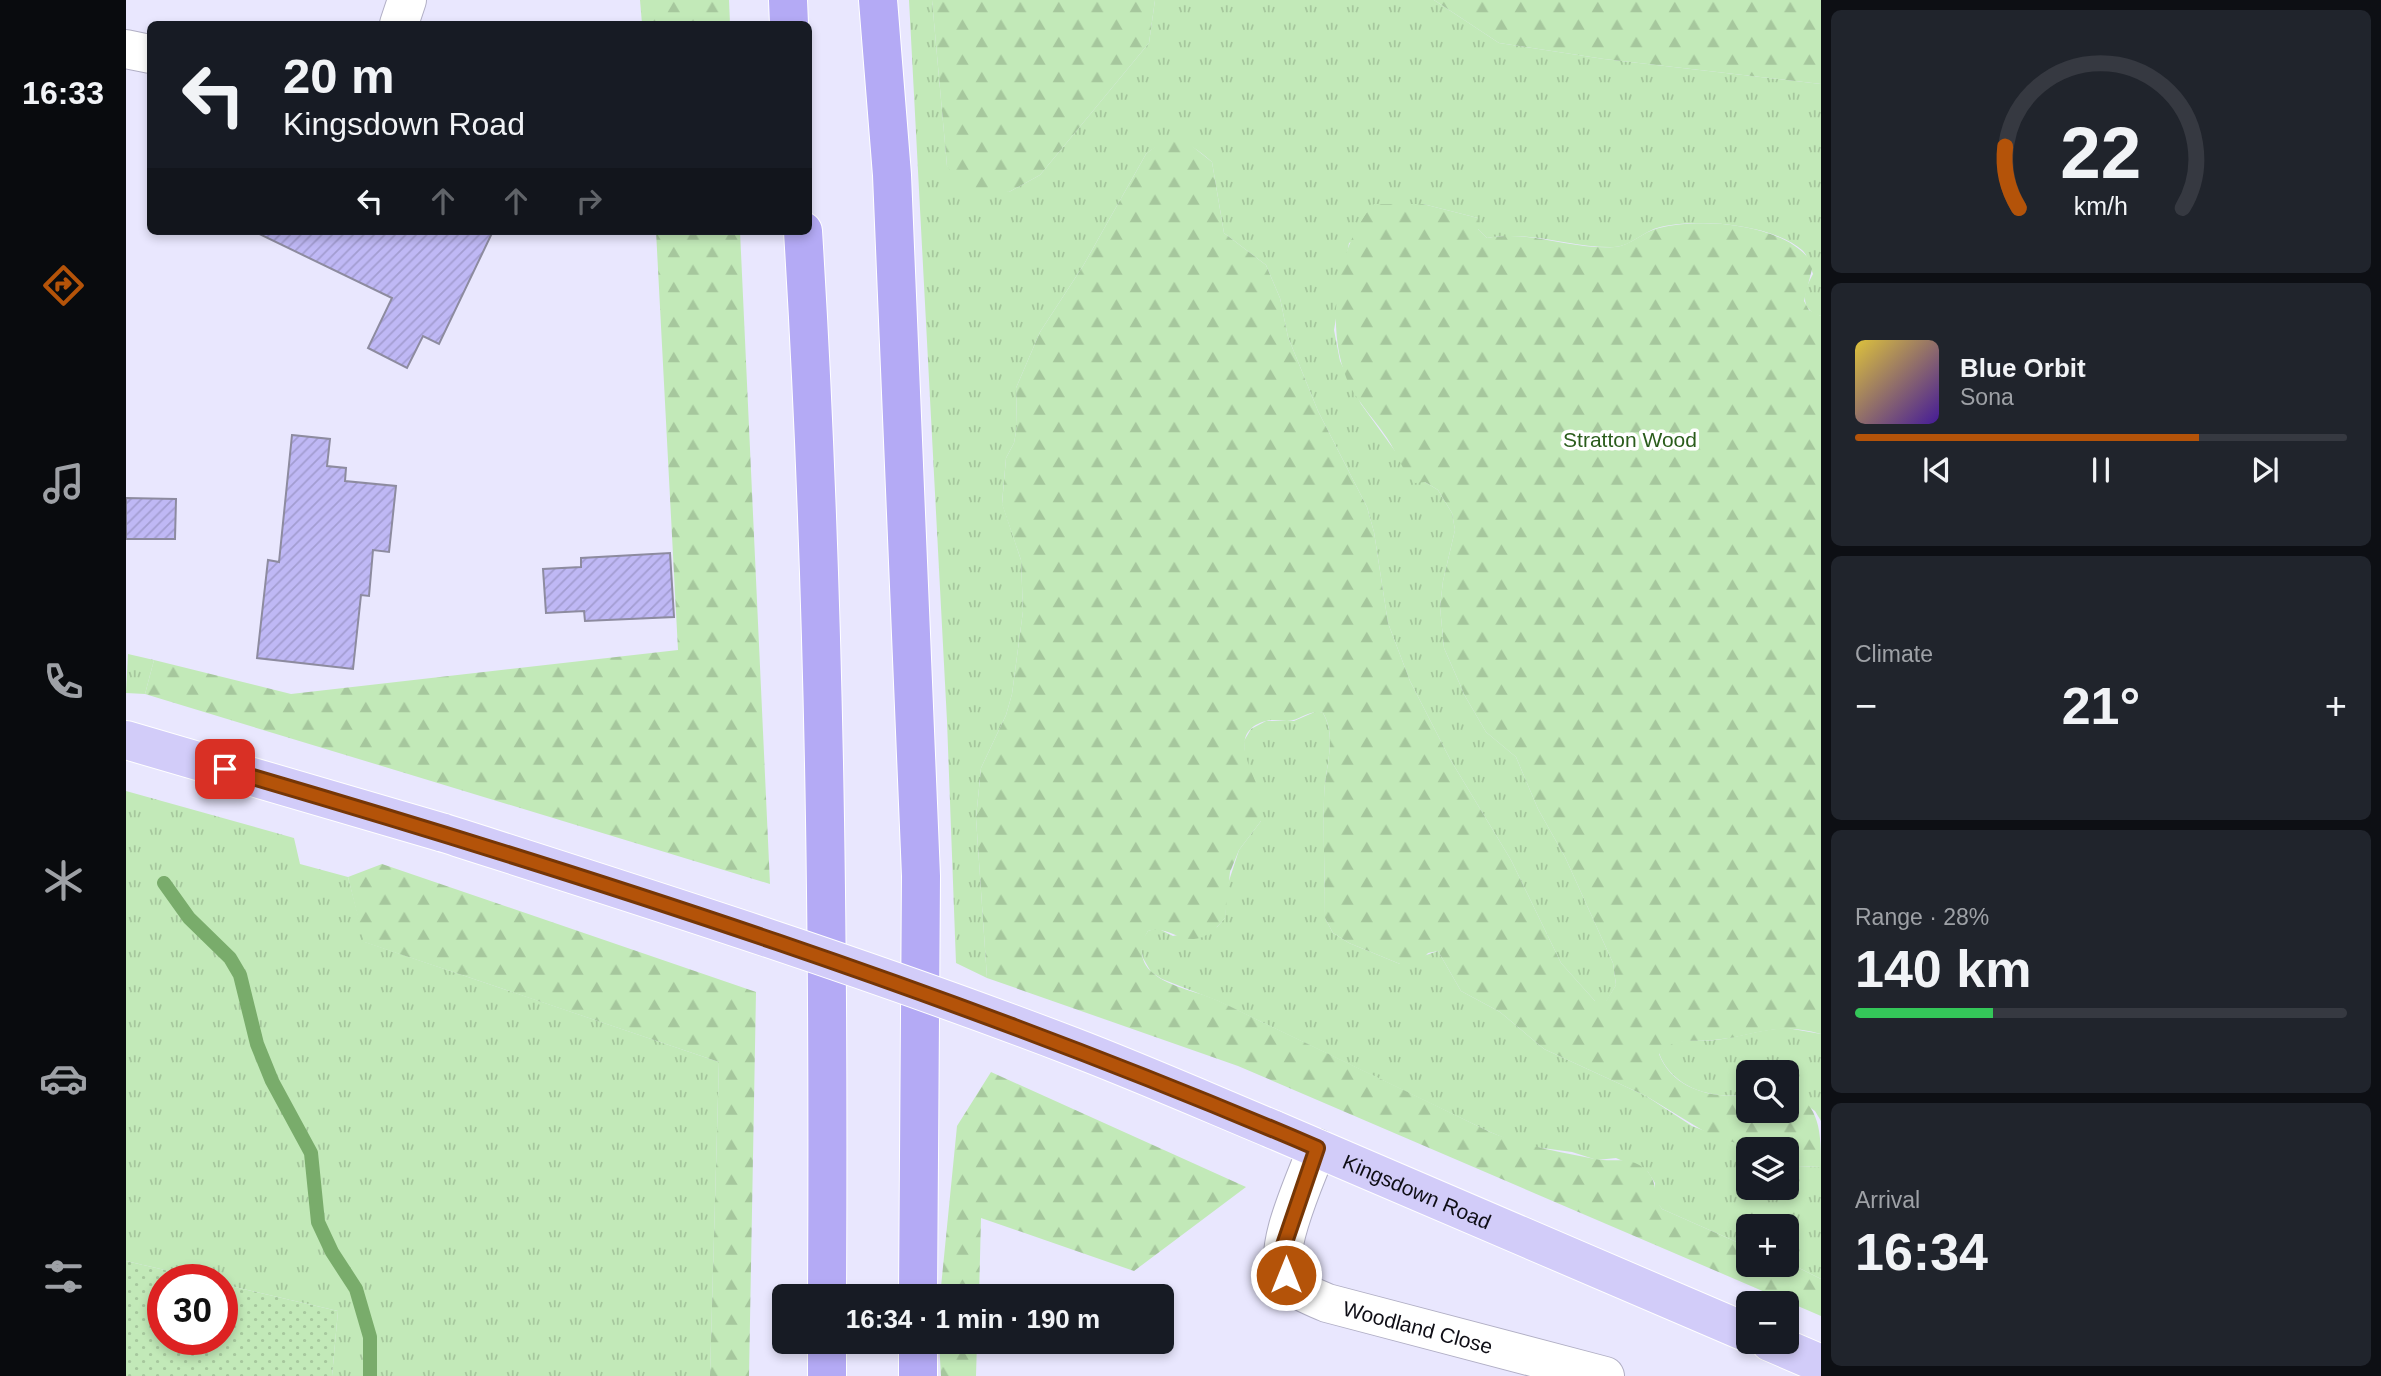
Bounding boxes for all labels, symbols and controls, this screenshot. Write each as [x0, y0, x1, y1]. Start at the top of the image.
icon: left [168, 49, 259, 140]
text: 20 m [283, 49, 395, 103]
text: 16:33 [22, 75, 104, 111]
text: Kingsdown Road [283, 106, 525, 142]
text: 22 [2061, 112, 2141, 193]
icon: left [351, 182, 389, 220]
icon: ahead [424, 182, 462, 220]
icon: ahead [497, 182, 535, 220]
icon: right [570, 182, 608, 220]
text: km/h [2074, 191, 2128, 219]
icon: directions [39, 261, 88, 310]
text: Blue Orbit [1960, 353, 2086, 383]
text: Sona [1960, 384, 2014, 410]
park label: Stratton Wood [1563, 428, 1697, 451]
icon: previous [1918, 451, 1956, 489]
icon: pause [2082, 451, 2120, 489]
icon: next [2246, 451, 2284, 489]
icon: music [39, 459, 88, 508]
text: Climate [1855, 641, 1933, 667]
icon: phone [39, 657, 88, 706]
text: 21° [2062, 677, 2140, 735]
text: − [1855, 685, 1877, 727]
text: + [2325, 685, 2347, 727]
pin [195, 739, 255, 799]
icon: arrive [206, 750, 244, 788]
icon: climate [39, 856, 88, 905]
text: Range · 28% [1855, 904, 1989, 930]
text: 140 km [1855, 940, 2031, 998]
icon: car [39, 1054, 88, 1103]
map controls [1736, 1060, 1799, 1354]
button: search [1736, 1060, 1799, 1123]
button: layers [1736, 1137, 1799, 1200]
street label: Kingsdown Road [1340, 1149, 1495, 1233]
text: Arrival [1855, 1187, 1920, 1213]
button: + [1736, 1214, 1799, 1277]
text: 16:34 [1855, 1223, 1988, 1281]
position arrow [1249, 1238, 1323, 1312]
icon: filters [39, 1252, 88, 1301]
speed limit sign: 30 [147, 1264, 238, 1355]
button: − [1736, 1291, 1799, 1354]
street label: Woodland Close [1341, 1296, 1495, 1358]
text: 16:34 · 1 min · 190 m [846, 1304, 1100, 1334]

